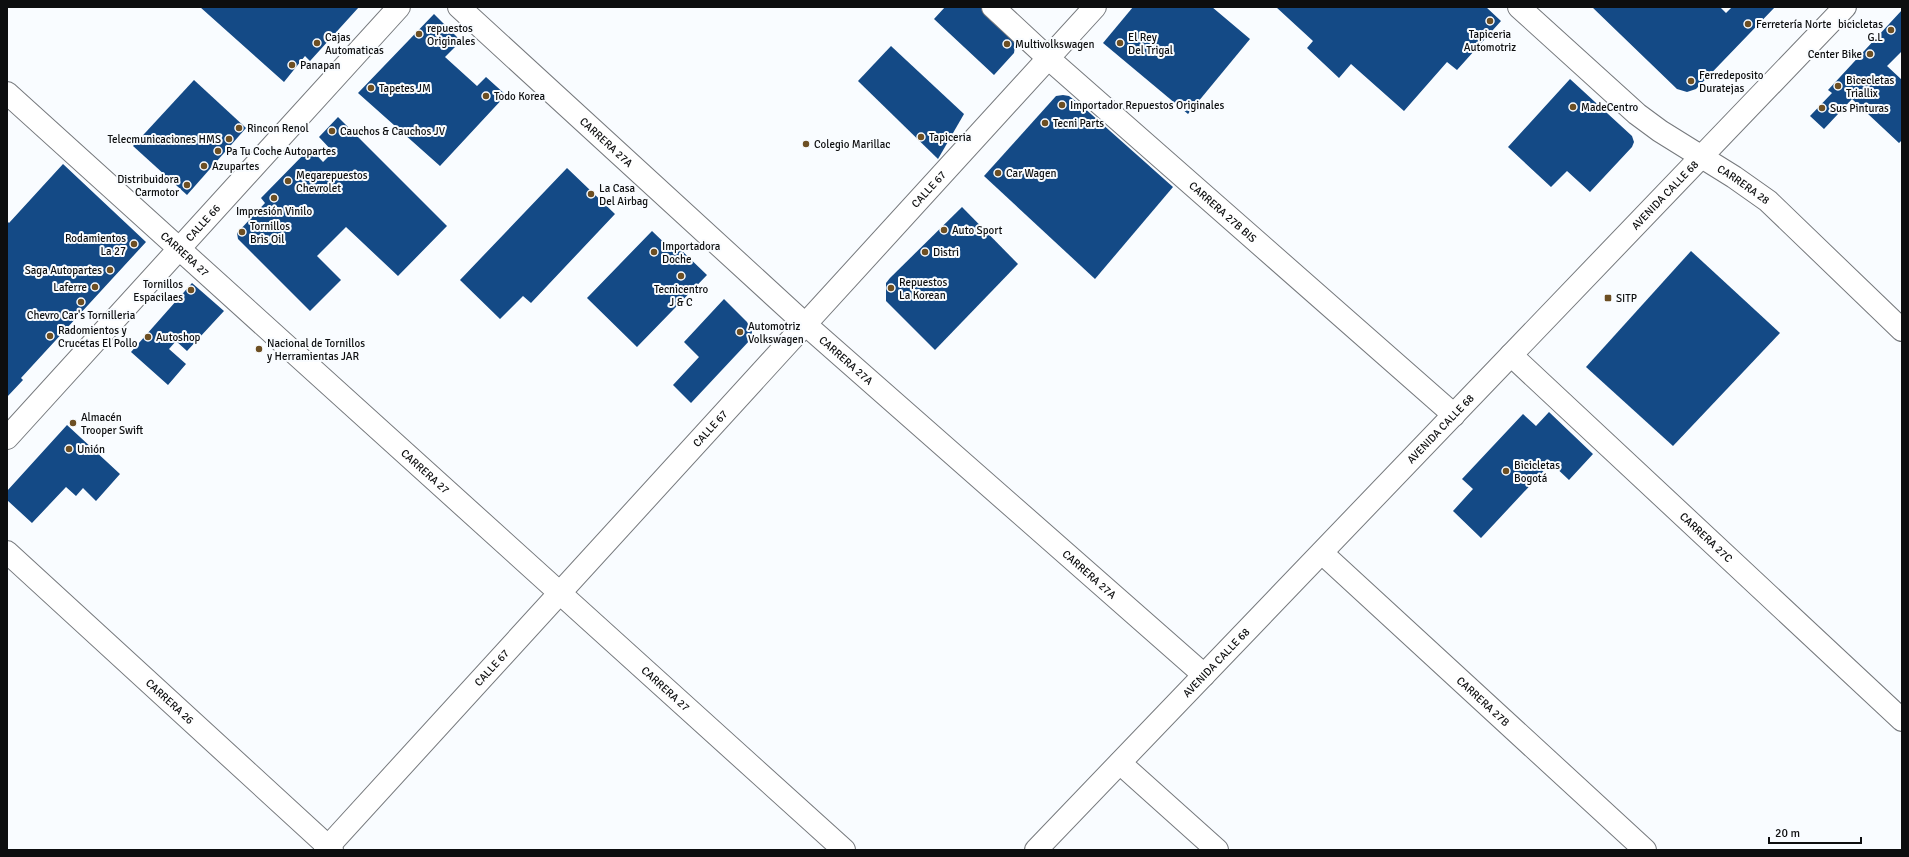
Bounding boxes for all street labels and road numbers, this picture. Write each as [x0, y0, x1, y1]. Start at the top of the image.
street label: CARRERA 27A [577, 115, 636, 170]
street label: AVENIDA CALLE 68 [1629, 158, 1701, 232]
street label: CARRERA 28 [1715, 162, 1772, 207]
street label: CALLE 67 [909, 168, 949, 211]
street label: CARRERA 27B BIS [1186, 179, 1259, 245]
street label: CALLE 66 [183, 202, 223, 244]
street label: CARRERA 27 [158, 229, 211, 279]
street label: CARRERA 27A [816, 333, 876, 388]
street label: AVENIDA CALLE 68 [1405, 392, 1477, 466]
street label: CALLE 67 [690, 408, 731, 450]
street label: CARRERA 27 [398, 447, 452, 497]
street label: CARRERA 27C [1677, 510, 1735, 565]
street label: CARRERA 27A [1060, 547, 1119, 602]
street label: AVENIDA CALLE 68 [1180, 625, 1253, 700]
street label: CALLE 67 [472, 647, 512, 689]
street label: CARRERA 27 [638, 664, 692, 714]
street label: CARRERA 27B [1454, 674, 1512, 729]
street label: CARRERA 26 [143, 676, 196, 727]

